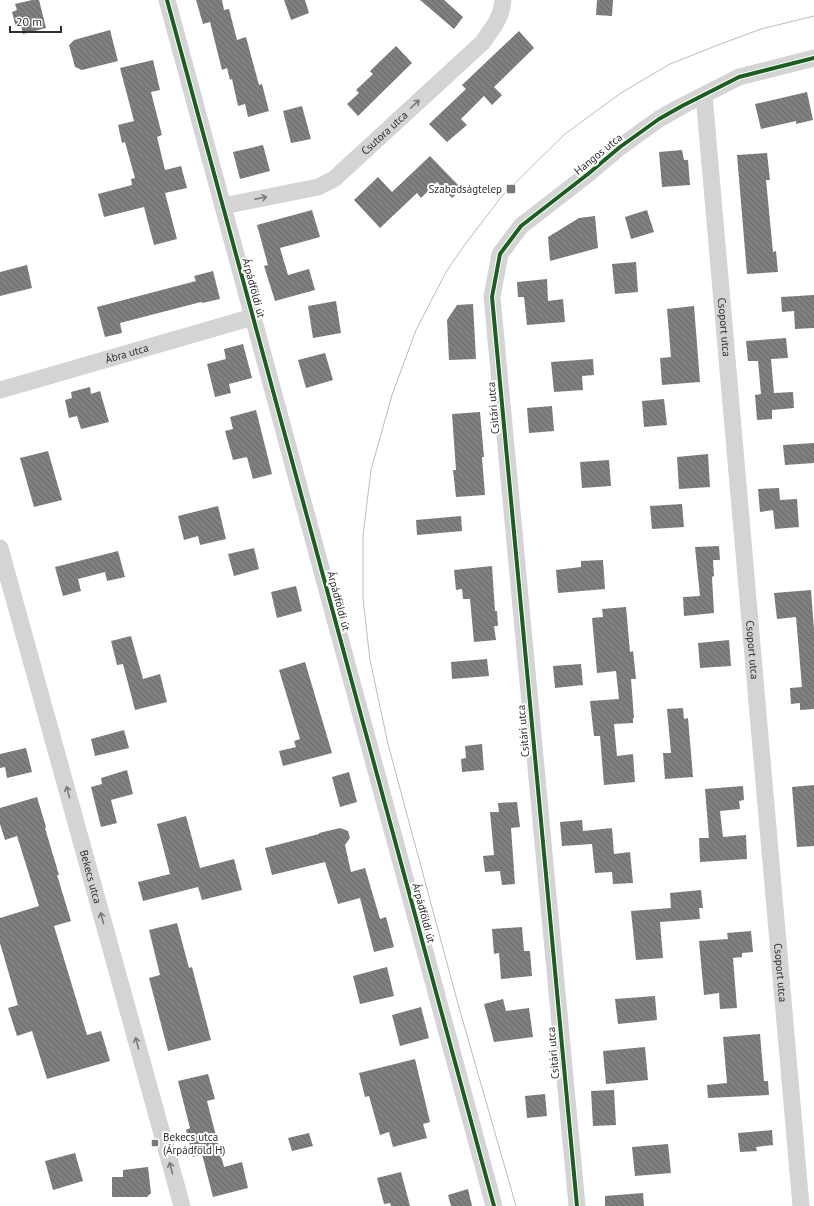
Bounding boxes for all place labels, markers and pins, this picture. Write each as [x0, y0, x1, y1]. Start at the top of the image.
place label: Szabadságtelep [429, 182, 502, 196]
marker: Szabadságtelep [505, 183, 517, 195]
place label: Bekecs utca (Árpádföld H) [163, 1130, 225, 1157]
marker: Bekecs utca (Árpádföld H) [150, 1138, 160, 1148]

